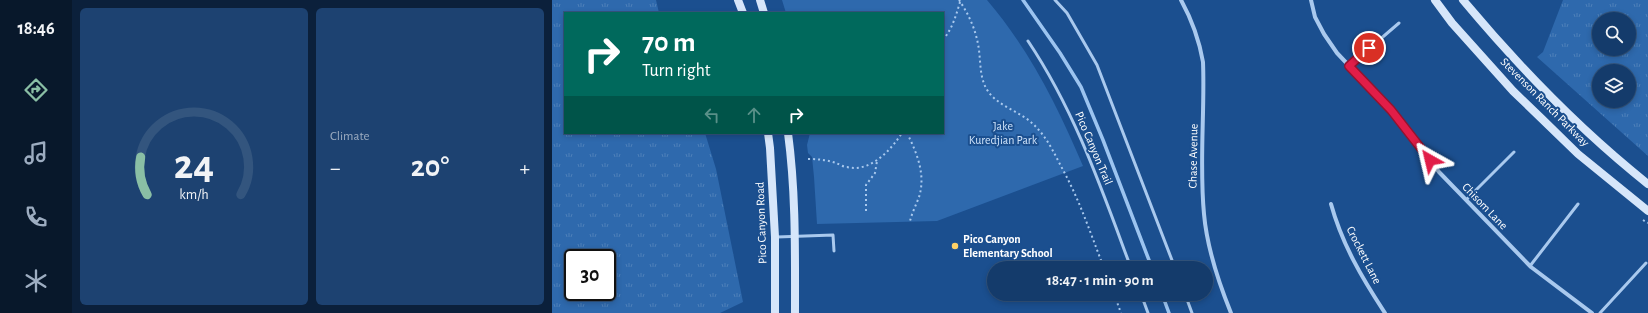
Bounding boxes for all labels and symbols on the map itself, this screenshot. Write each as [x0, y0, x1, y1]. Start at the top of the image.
pin [1352, 31, 1386, 65]
street label: Stevenson Ranch Parkway [1498, 55, 1592, 149]
street label: Pico Canyon Trail [1072, 110, 1115, 187]
park label: Jake Kuredjian Park [969, 120, 1038, 147]
street label: Chase Avenue [1186, 123, 1200, 189]
position arrow [1409, 139, 1451, 181]
street label: Chisom Lane [1460, 180, 1510, 232]
street label: Pico Canyon Road [754, 182, 769, 264]
street label: Crockett Lane [1344, 224, 1384, 286]
place label: Pico Canyon Elementary School [963, 233, 1053, 260]
marker: Pico Canyon Elementary School [950, 241, 960, 251]
speed limit sign: 30 [564, 249, 616, 301]

